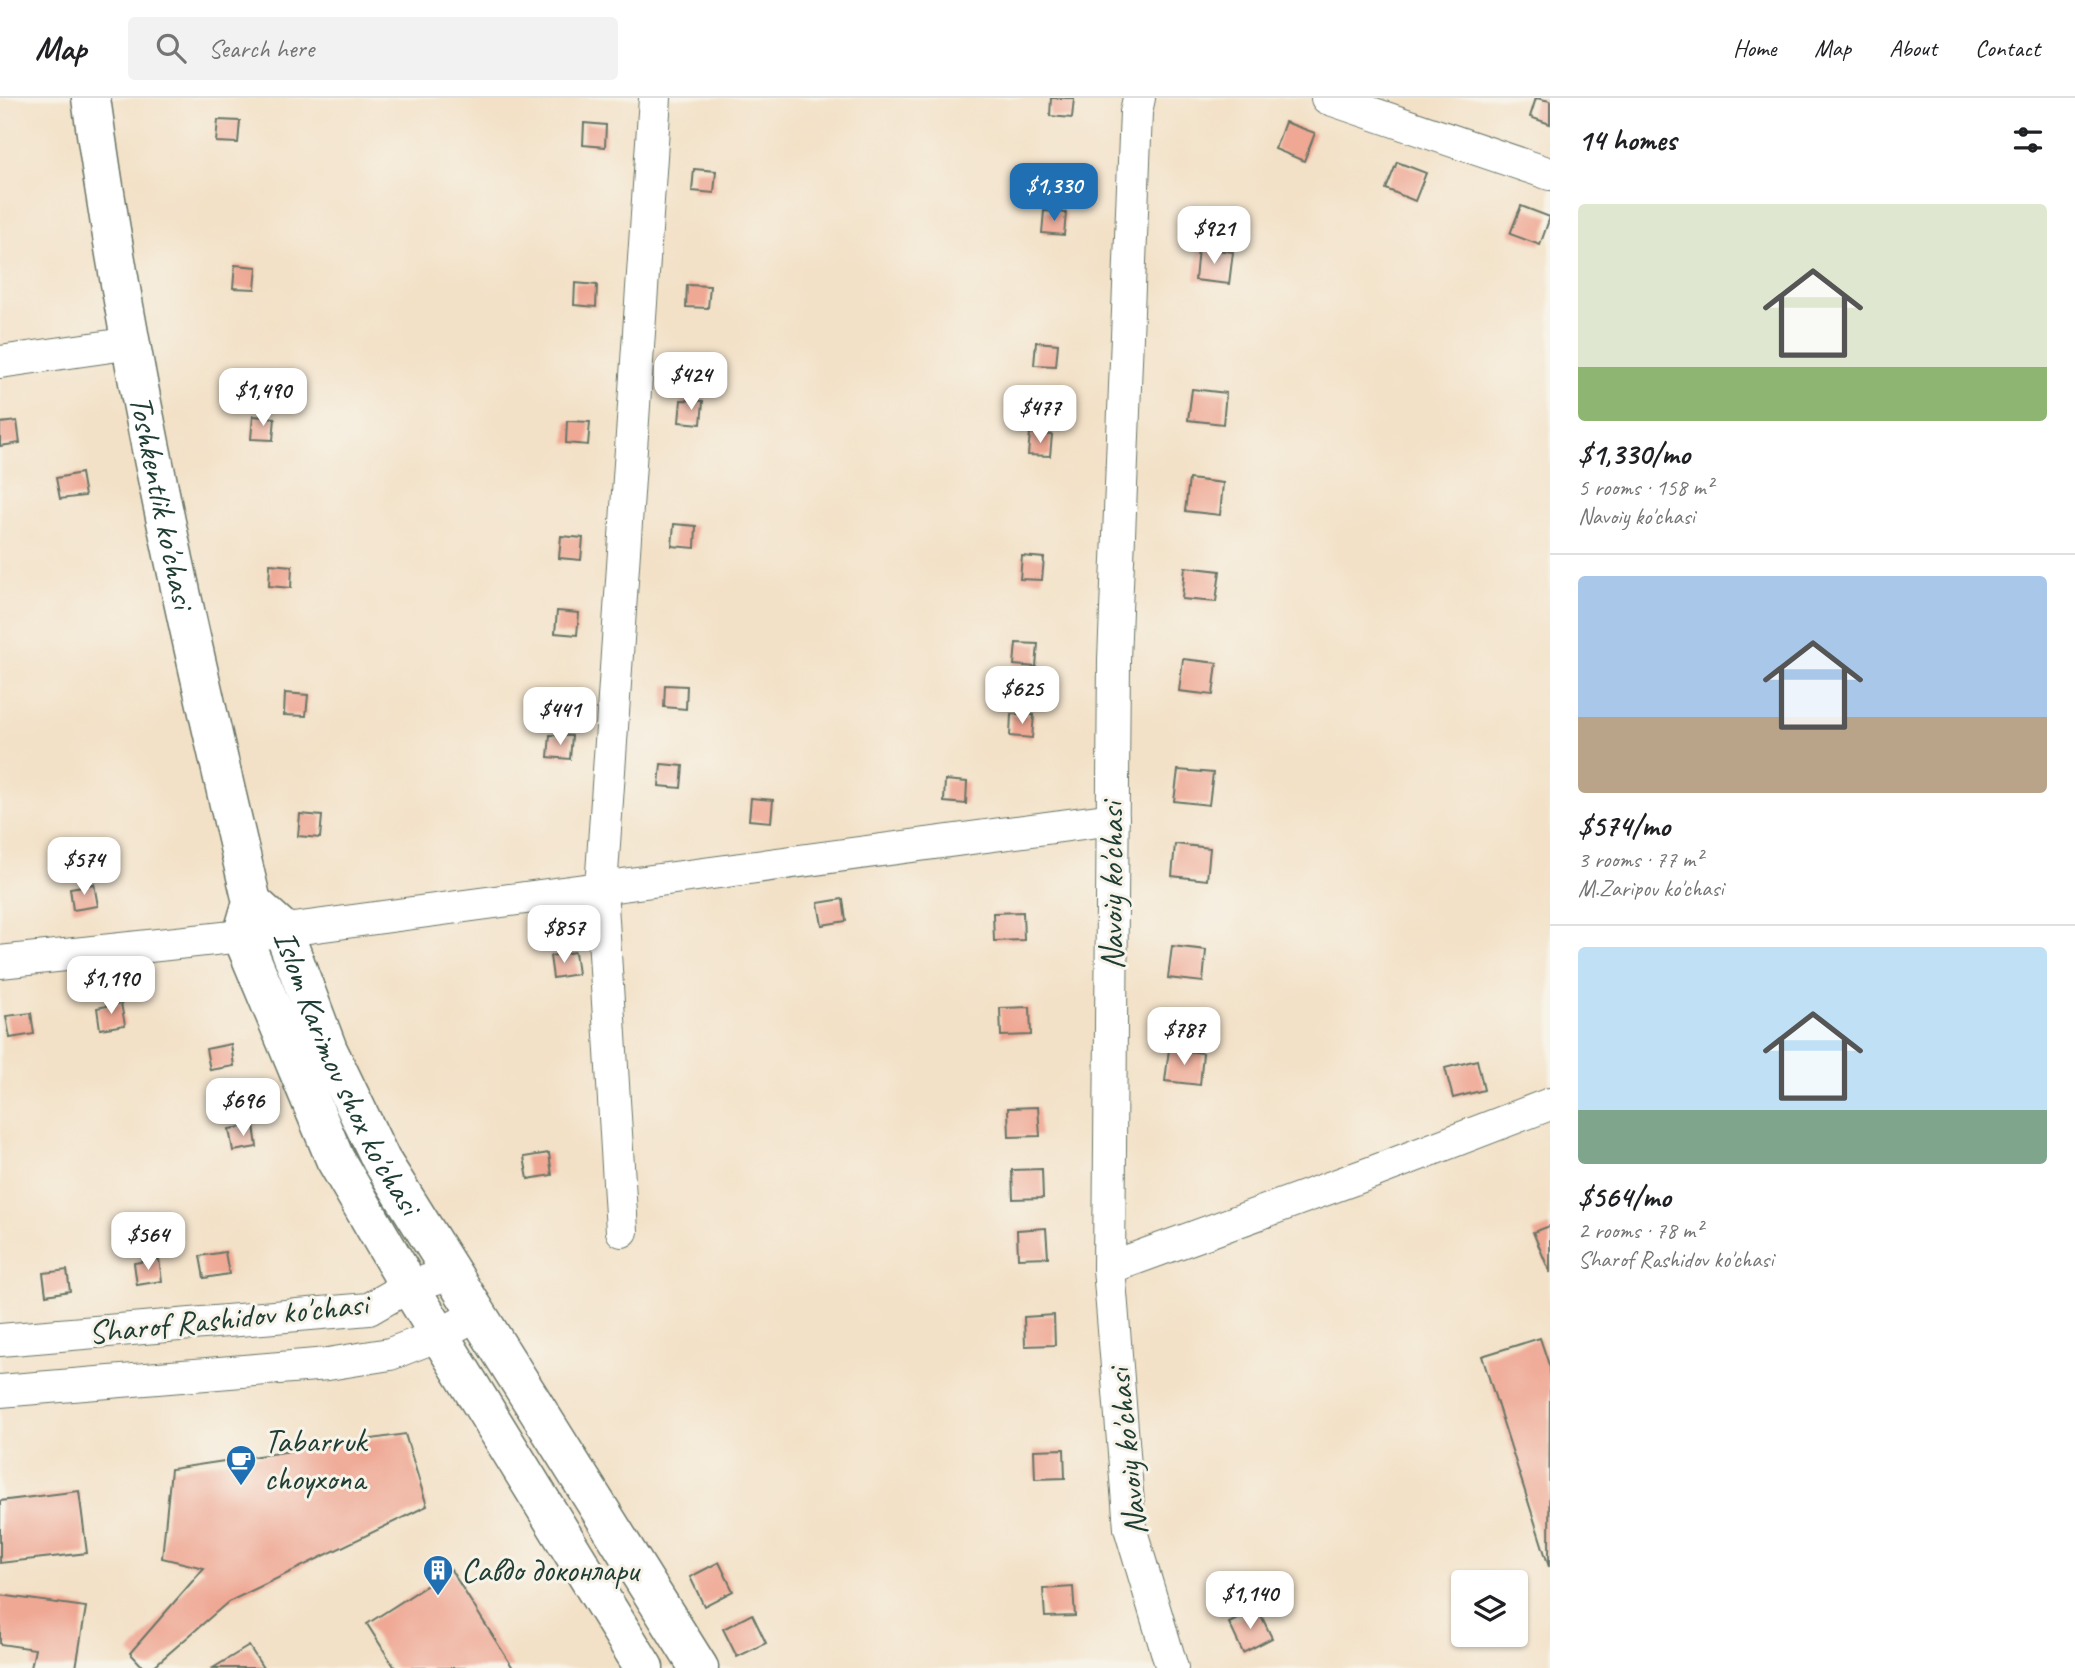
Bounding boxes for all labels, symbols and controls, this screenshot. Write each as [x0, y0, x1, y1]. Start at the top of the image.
search box [128, 17, 618, 80]
text: Map [35, 27, 86, 69]
icon: search [152, 29, 190, 67]
text: Search here [208, 32, 314, 65]
text: Home [1733, 33, 1776, 63]
text: Map [1814, 33, 1851, 63]
text: About [1889, 33, 1937, 63]
text: Contact [1975, 33, 2040, 63]
text: 14 homes [1578, 121, 1676, 159]
icon: filters [2009, 121, 2047, 159]
pin: $1,330 [997, 164, 1111, 223]
text: $1,330 [1026, 171, 1082, 200]
pin: $921 [1173, 206, 1255, 266]
text: $921 [1193, 214, 1235, 243]
icon: home [1750, 250, 1876, 376]
pin: $424 [650, 352, 732, 412]
text: $424 [670, 360, 712, 389]
pin: $1,490 [206, 368, 320, 428]
text: $1,490 [235, 376, 291, 405]
pin: $477 [999, 386, 1081, 445]
street label: Toshkentlik ko'chasi [120, 392, 206, 616]
text: $477 [1019, 393, 1061, 422]
text: $1,330/mo [1578, 435, 1690, 473]
text: 5 rooms · 158 m² [1578, 473, 1713, 502]
text: Navoiy ko'chasi [1578, 502, 1695, 531]
icon: home [1750, 622, 1876, 748]
pin: $625 [981, 666, 1063, 726]
text: $625 [1001, 674, 1043, 703]
pin: $441 [519, 688, 601, 747]
text: $441 [539, 695, 581, 724]
street label: Navoiy ko'chasi [1091, 798, 1133, 970]
text: $574/mo [1578, 807, 1670, 845]
pin: $574 [43, 838, 125, 897]
text: $574 [64, 845, 104, 874]
text: 3 rooms · 77 m² [1578, 845, 1702, 874]
text: M.Zaripov ko'chasi [1578, 874, 1724, 903]
pin: $857 [523, 906, 605, 965]
text: $857 [544, 913, 584, 942]
street label: Islom Karimov shox ko'chasi [264, 924, 433, 1226]
pin: $1,190 [54, 956, 168, 1016]
text: $1,190 [83, 964, 139, 993]
icon: home [1750, 993, 1876, 1119]
pin: $787 [1143, 1007, 1225, 1067]
text: $787 [1163, 1015, 1205, 1044]
pin: $696 [202, 1079, 284, 1138]
text: $696 [222, 1086, 264, 1115]
text: $564/mo [1578, 1178, 1671, 1216]
pin: $564 [107, 1212, 189, 1272]
text: 2 rooms · 78 m² [1578, 1216, 1702, 1245]
text: $564 [127, 1220, 169, 1249]
text: Sharof Rashidov ko'chasi [1578, 1245, 1774, 1274]
street label: Sharof Rashidov ko'chasi [86, 1282, 373, 1354]
street label: Navoiy ko'chasi [1097, 1363, 1157, 1538]
place label: Tabarruk choyxona [264, 1420, 369, 1500]
cafe icon: Tabarruk choyxona [224, 1443, 258, 1487]
place label: Cавдо доконлари [461, 1549, 642, 1591]
building icon: Cавдо доконлари [421, 1553, 455, 1597]
map controls [1451, 1570, 1528, 1647]
button: layers [1451, 1570, 1528, 1647]
pin: $1,140 [1193, 1572, 1307, 1631]
text: $1,140 [1222, 1579, 1278, 1608]

